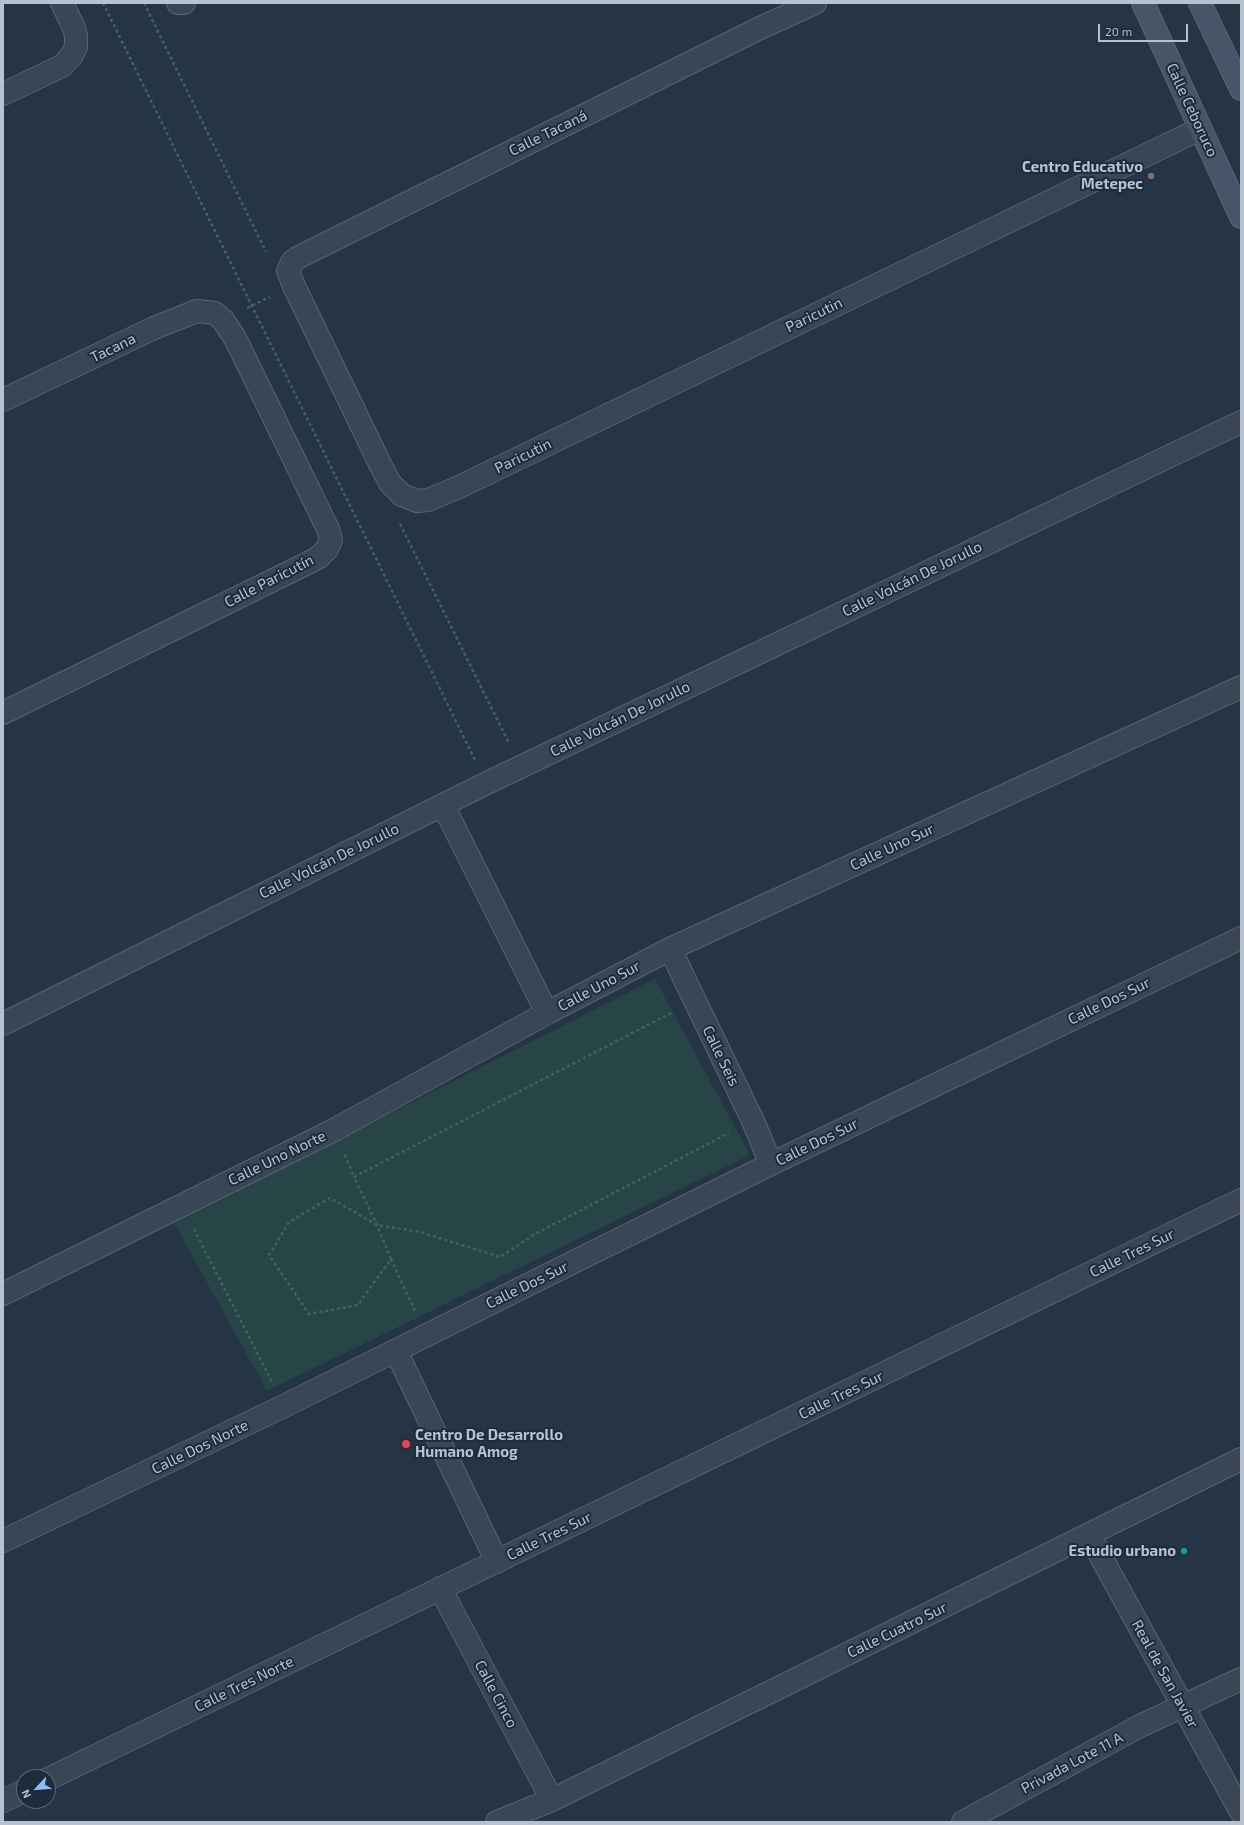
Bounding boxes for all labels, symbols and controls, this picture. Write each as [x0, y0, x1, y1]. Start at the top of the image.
scale bar [1100, 16, 1190, 42]
text: 20 m [1105, 24, 1132, 38]
street label: Calle Ceboruco [1162, 60, 1222, 160]
street label: Calle Tacaná [506, 106, 590, 160]
place label: Centro Educativo Metepec [1022, 158, 1143, 193]
marker: Centro Educativo Metepec [1146, 171, 1156, 181]
street label: Paricutin [783, 294, 845, 336]
street label: Tacana [87, 329, 139, 367]
street label: Paricutin [492, 435, 554, 477]
street label: Calle Volcán De Jorullo [839, 537, 985, 621]
street label: Calle Paricutín [221, 551, 317, 611]
street label: Calle Volcán De Jorullo [547, 677, 693, 761]
street label: Calle Volcán De Jorullo [256, 819, 402, 903]
street label: Calle Uno Sur [847, 820, 937, 874]
street label: Calle Uno Sur [555, 957, 643, 1015]
street label: Calle Dos Sur [1065, 973, 1153, 1029]
street label: Calle Seis [699, 1023, 743, 1089]
street label: Calle Dos Sur [773, 1114, 861, 1170]
street label: Calle Uno Norte [225, 1127, 329, 1189]
street label: Calle Tres Sur [1087, 1225, 1177, 1281]
street label: Calle Dos Sur [483, 1257, 571, 1313]
street label: Calle Tres Sur [796, 1367, 886, 1423]
street label: Calle Dos Norte [149, 1416, 251, 1478]
place label: Centro De Desarrollo Humano Amog [415, 1426, 563, 1461]
marker: Centro De Desarrollo Humano Amog [400, 1438, 412, 1450]
street label: Calle Tres Sur [504, 1508, 594, 1564]
place label: Estudio urbano [1069, 1542, 1176, 1560]
marker: Estudio urbano [1179, 1546, 1189, 1556]
street label: Calle Cuatro Sur [844, 1598, 950, 1662]
street label: Real de San Javier [1128, 1617, 1202, 1731]
street label: Calle Tres Norte [191, 1652, 297, 1716]
street label: Calle Cinco [471, 1657, 521, 1731]
street label: Privada Lote 11 A [1018, 1729, 1126, 1797]
north arrow [16, 1769, 56, 1809]
text: N [18, 1788, 33, 1800]

